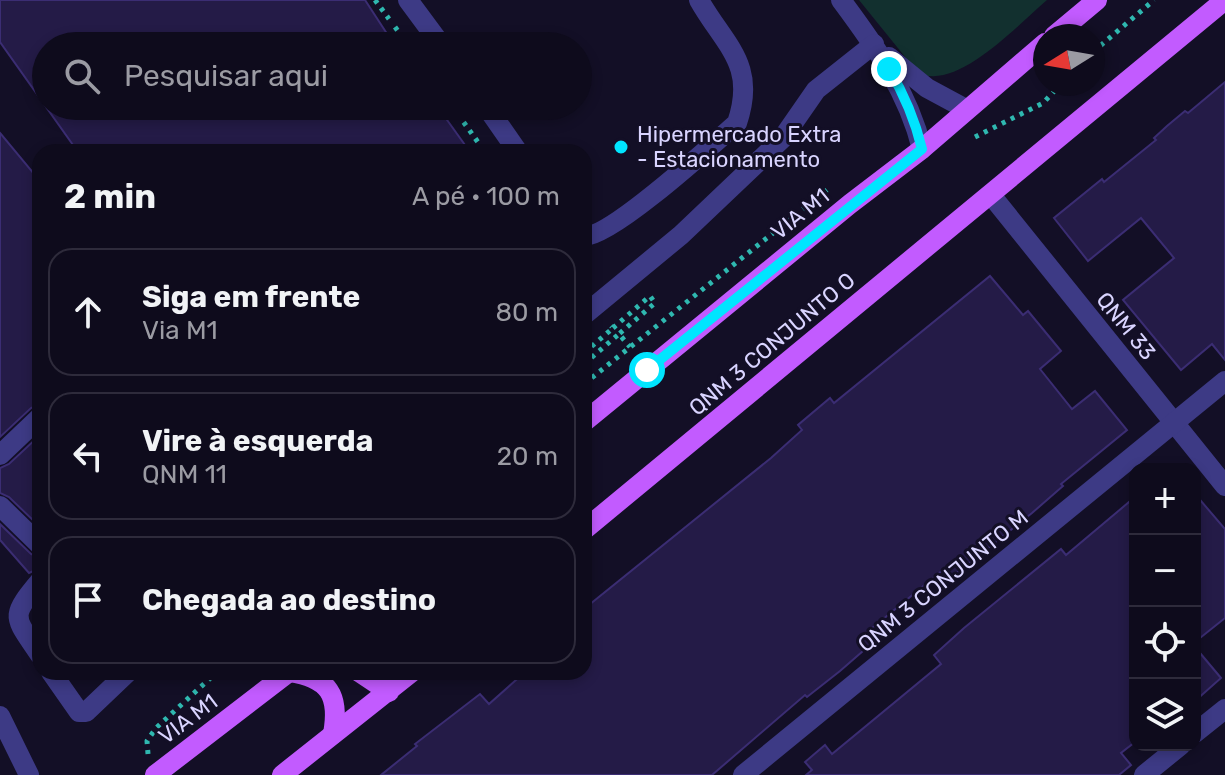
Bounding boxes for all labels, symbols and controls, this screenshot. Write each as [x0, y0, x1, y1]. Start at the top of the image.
north arrow [1033, 24, 1105, 96]
search box [32, 32, 592, 120]
route end [871, 51, 907, 87]
icon: search [60, 54, 104, 98]
text: Pesquisar aqui [124, 58, 328, 94]
place label: Hipermercado Extra - Estacionamento [637, 121, 841, 173]
marker: Hipermercado Extra - Estacionamento [612, 138, 630, 156]
text: 2 min [64, 176, 156, 217]
text: A pé · 100 m [412, 181, 560, 212]
street label: VIA M1 [766, 182, 834, 246]
street label: QNM 3 CONJUNTO O [683, 267, 861, 421]
text: Siga em frente [142, 279, 360, 315]
street label: QNM 33 [1090, 287, 1162, 365]
icon: ahead [66, 290, 110, 334]
text: 80 m [495, 297, 558, 328]
text: Via M1 [142, 315, 218, 346]
route start [629, 352, 665, 388]
text: Vire à esquerda [142, 423, 373, 459]
icon: left [66, 434, 110, 478]
text: 20 m [497, 441, 558, 472]
text: QNM 11 [142, 459, 227, 490]
map controls [1129, 463, 1201, 751]
button: + [1129, 463, 1201, 535]
street label: QNM 3 CONJUNTO M [852, 504, 1034, 658]
button: − [1129, 535, 1201, 607]
icon: arrive [66, 578, 110, 622]
text: Chegada ao destino [142, 582, 436, 618]
button: locate [1129, 607, 1201, 679]
button: layers [1129, 679, 1201, 751]
street label: VIA M1 [153, 688, 223, 750]

